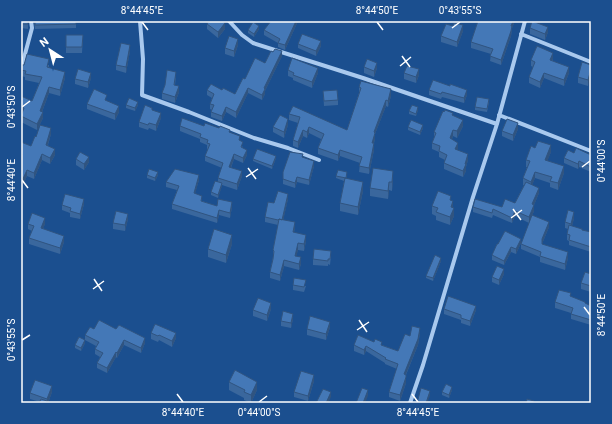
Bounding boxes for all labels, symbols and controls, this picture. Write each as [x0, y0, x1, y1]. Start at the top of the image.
text: 8°44'45"E [121, 5, 164, 16]
text: 8°44'50"E [356, 5, 399, 16]
text: 0°43'55"S [439, 5, 481, 16]
north arrow [30, 30, 70, 70]
text: N [37, 35, 52, 50]
text: 0°43'50"S [6, 86, 17, 128]
text: 0°44'00"S [596, 140, 607, 182]
text: 8°44'40"E [6, 158, 17, 201]
text: 8°44'50"E [596, 293, 607, 336]
text: 0°43'55"S [6, 319, 17, 361]
text: 8°44'40"E [162, 407, 205, 418]
text: 0°44'00"S [238, 407, 280, 418]
text: 8°44'45"E [397, 407, 440, 418]

